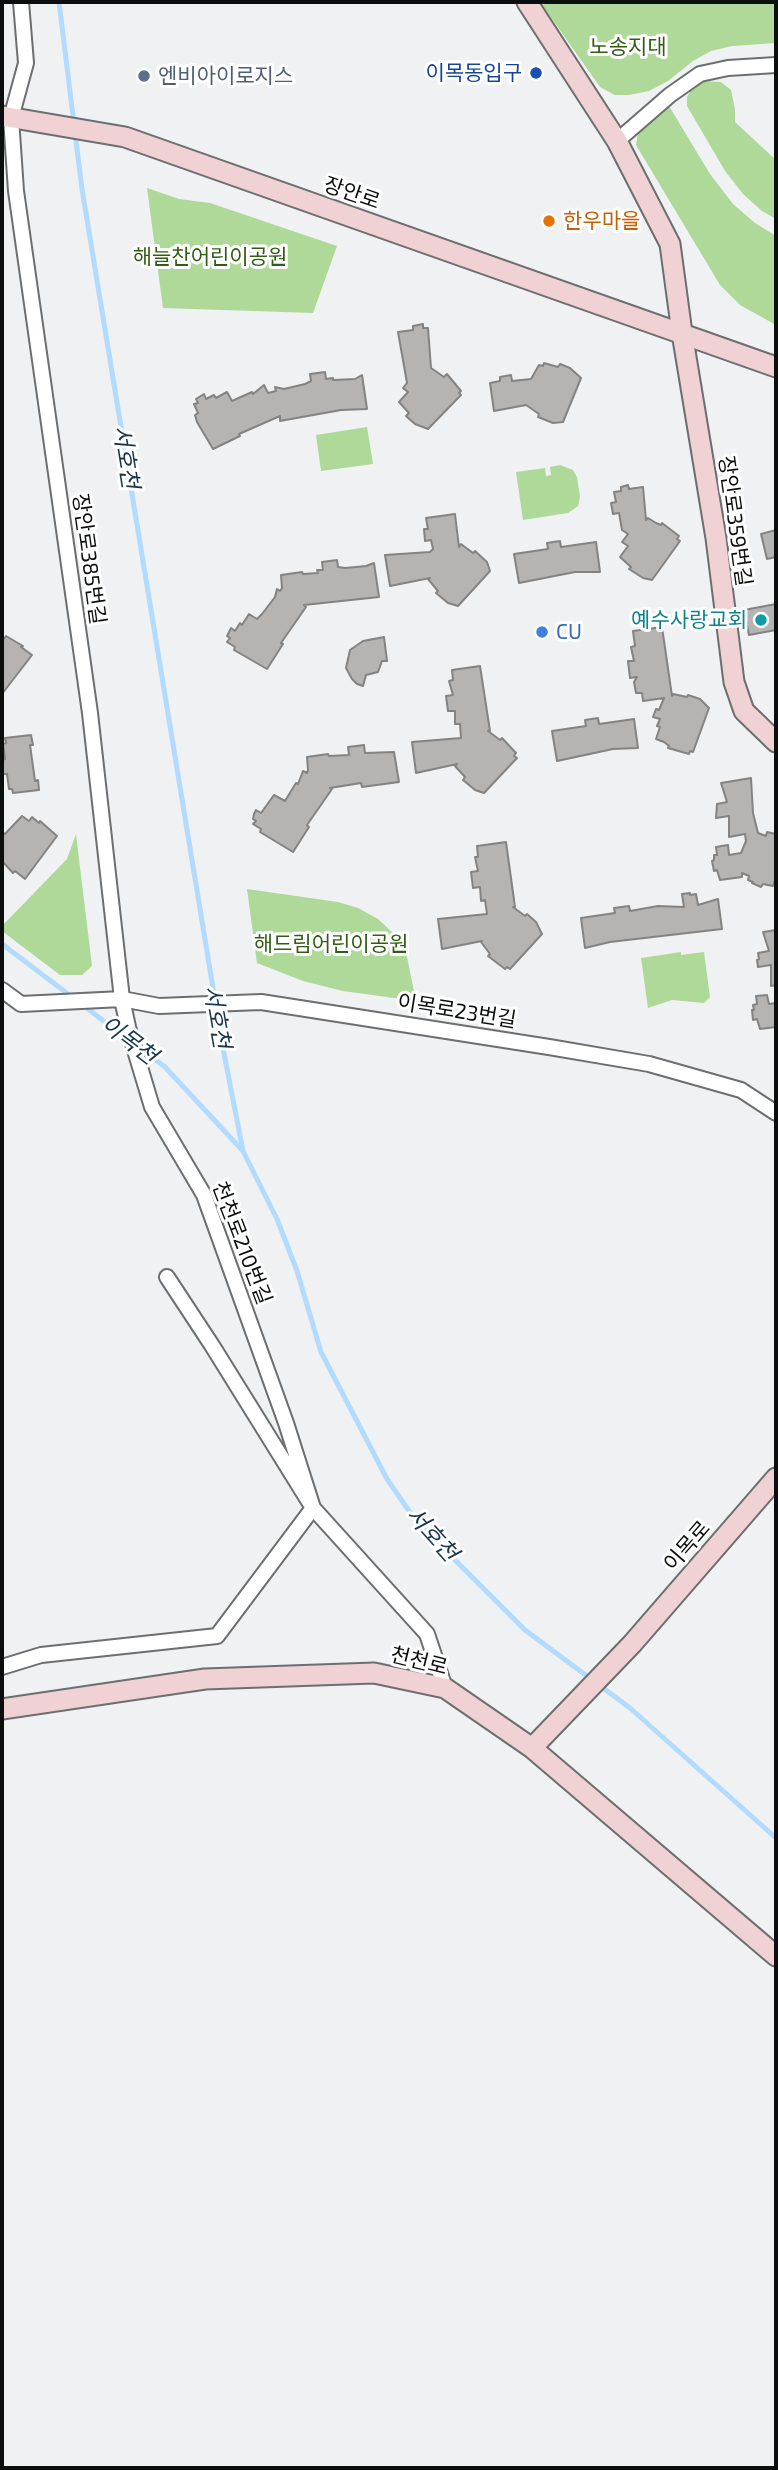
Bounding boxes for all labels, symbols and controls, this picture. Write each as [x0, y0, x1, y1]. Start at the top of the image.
park label: 노송지대 [589, 34, 667, 60]
place label: 이목동입구 [425, 60, 522, 86]
place label: 엔비아이로지스 [158, 63, 293, 89]
marker: 이목동입구 [528, 65, 544, 81]
marker: 엔비아이로지스 [136, 68, 152, 84]
street label: 장안로 [320, 172, 384, 214]
place label: 한우마을 [563, 208, 640, 234]
marker: 한우마을 [541, 213, 557, 229]
park label: 해늘찬어린이공원 [133, 244, 287, 270]
water label: 서호천 [107, 423, 145, 491]
street label: 장안로359번길 [713, 454, 757, 588]
street label: 장안로385번길 [67, 492, 111, 626]
place label: 예수사랑교회 [631, 607, 747, 633]
marker: 예수사랑교회 [753, 612, 769, 628]
place label: CU [556, 619, 582, 645]
marker: CU [534, 624, 550, 640]
park label: 해드림어린이공원 [254, 931, 408, 957]
water label: 서호천 [198, 983, 236, 1051]
street label: 이목로23번길 [396, 989, 518, 1033]
water label: 이목천 [95, 1010, 163, 1070]
street label: 천천로210번길 [207, 1178, 277, 1308]
water label: 서호천 [401, 1501, 463, 1567]
street label: 이목로 [658, 1516, 716, 1576]
street label: 천천로 [388, 1642, 450, 1680]

